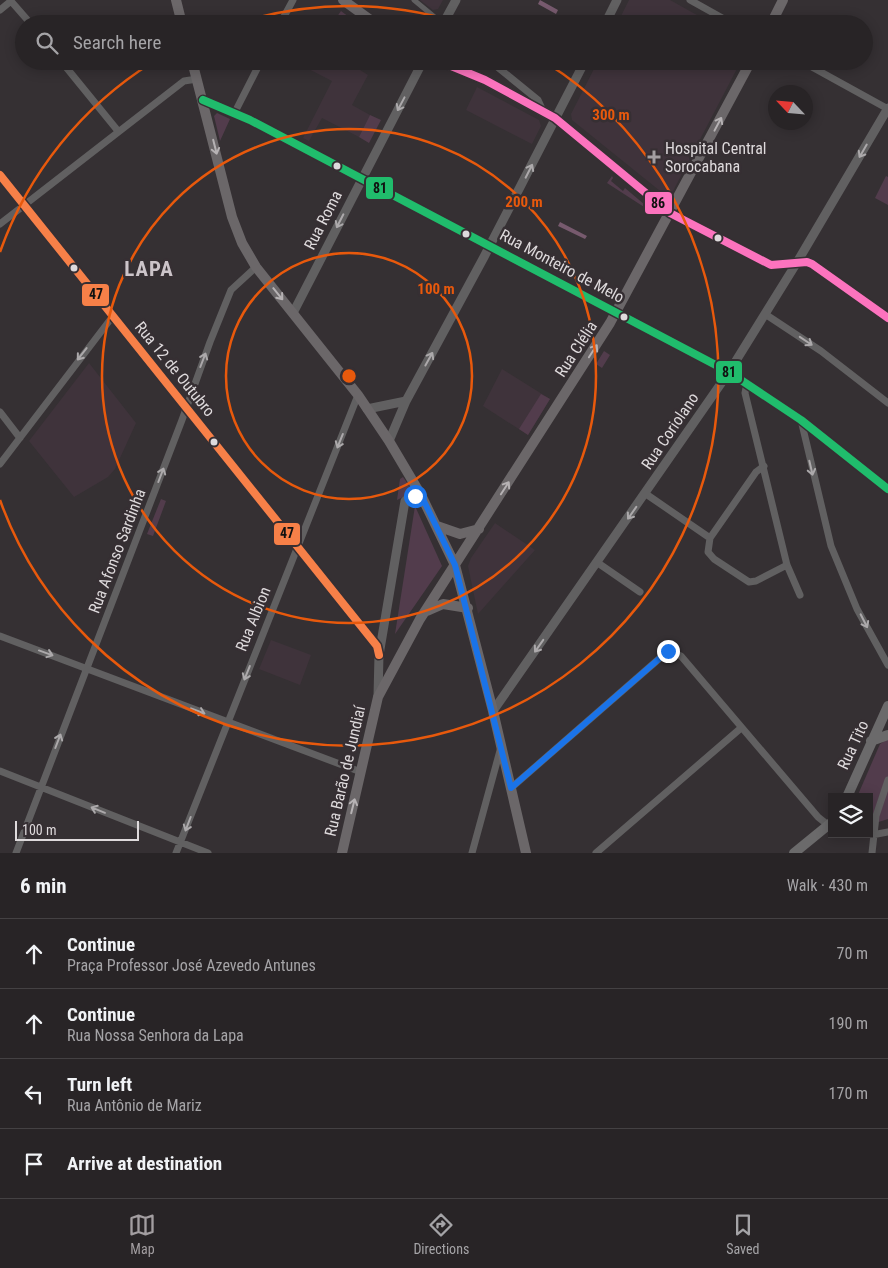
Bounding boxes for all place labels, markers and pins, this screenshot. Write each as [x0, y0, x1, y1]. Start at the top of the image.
place label: Hospital Central Sorocabana [665, 139, 767, 176]
marker: Hospital Central Sorocabana [647, 150, 661, 164]
unlabelled marker [332, 161, 342, 171]
unlabelled marker [461, 229, 471, 239]
unlabelled marker [713, 233, 723, 243]
unlabelled marker [69, 263, 79, 273]
unlabelled marker [619, 312, 629, 322]
centre of rings [340, 367, 358, 385]
unlabelled marker [209, 437, 219, 447]

